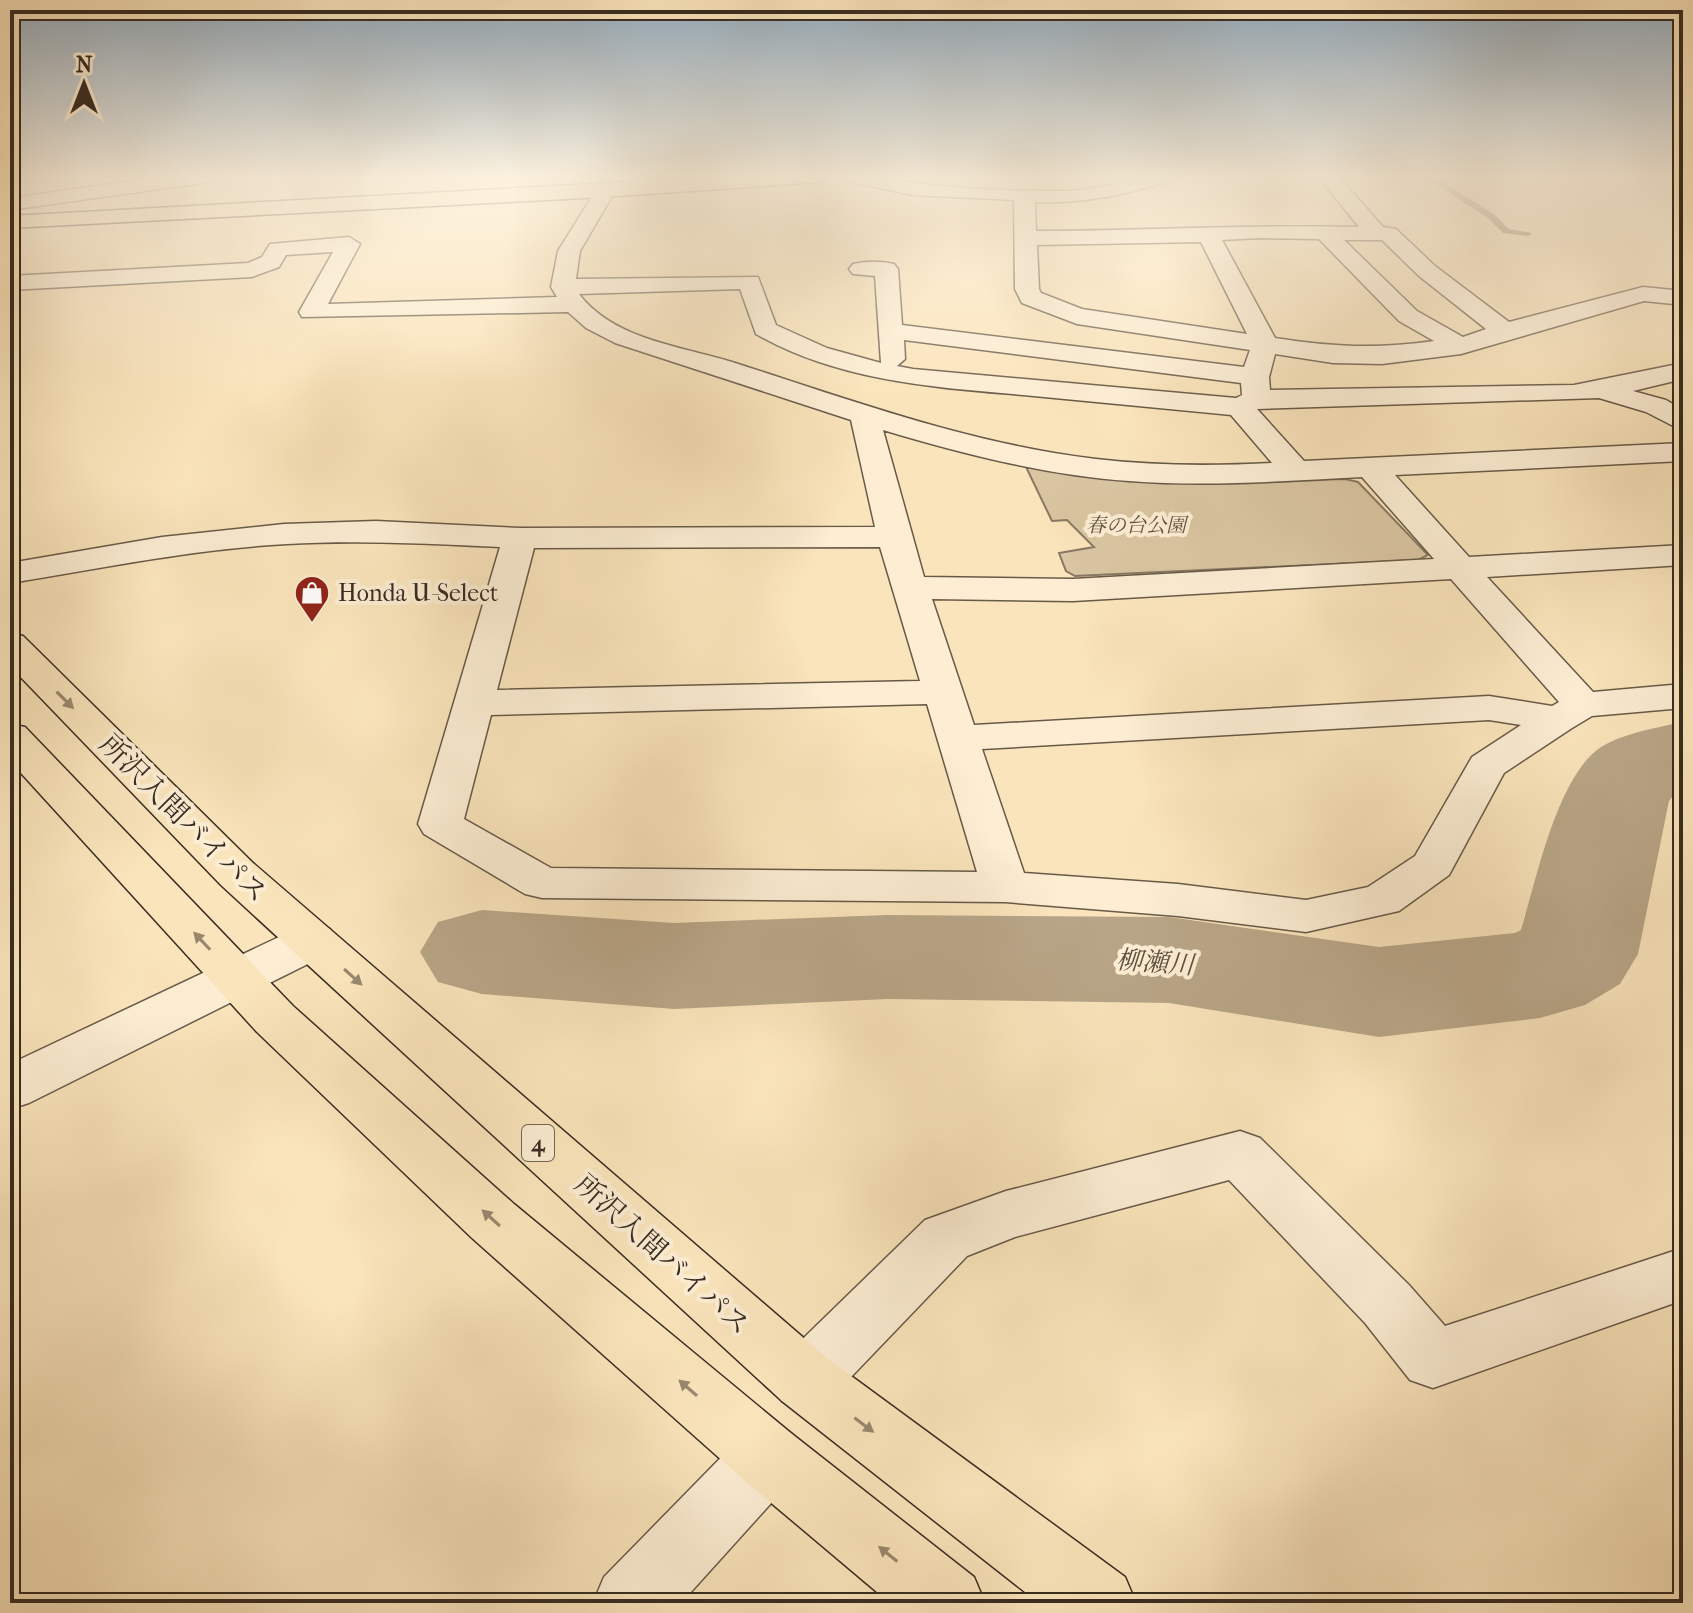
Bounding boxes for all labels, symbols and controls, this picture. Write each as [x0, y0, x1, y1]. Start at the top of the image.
north arrow [44, 44, 124, 124]
text: N [76, 52, 93, 78]
park label: 春の台公園 [1086, 514, 1189, 537]
shop icon: Honda U-Select [293, 574, 331, 624]
place label: Honda U-Select [338, 579, 499, 607]
one-way arrow [55, 690, 74, 709]
street label: 所沢入間バイパス [93, 728, 274, 909]
one-way arrow [194, 932, 212, 951]
water label: 柳瀬川 [1115, 944, 1198, 981]
one-way arrow [343, 968, 362, 986]
road number: 4 [522, 1125, 554, 1161]
street label: 所沢入間バイパス [569, 1167, 757, 1341]
one-way arrow [481, 1210, 501, 1227]
one-way arrow [678, 1380, 698, 1397]
one-way arrow [854, 1417, 874, 1433]
one-way arrow [878, 1546, 898, 1563]

